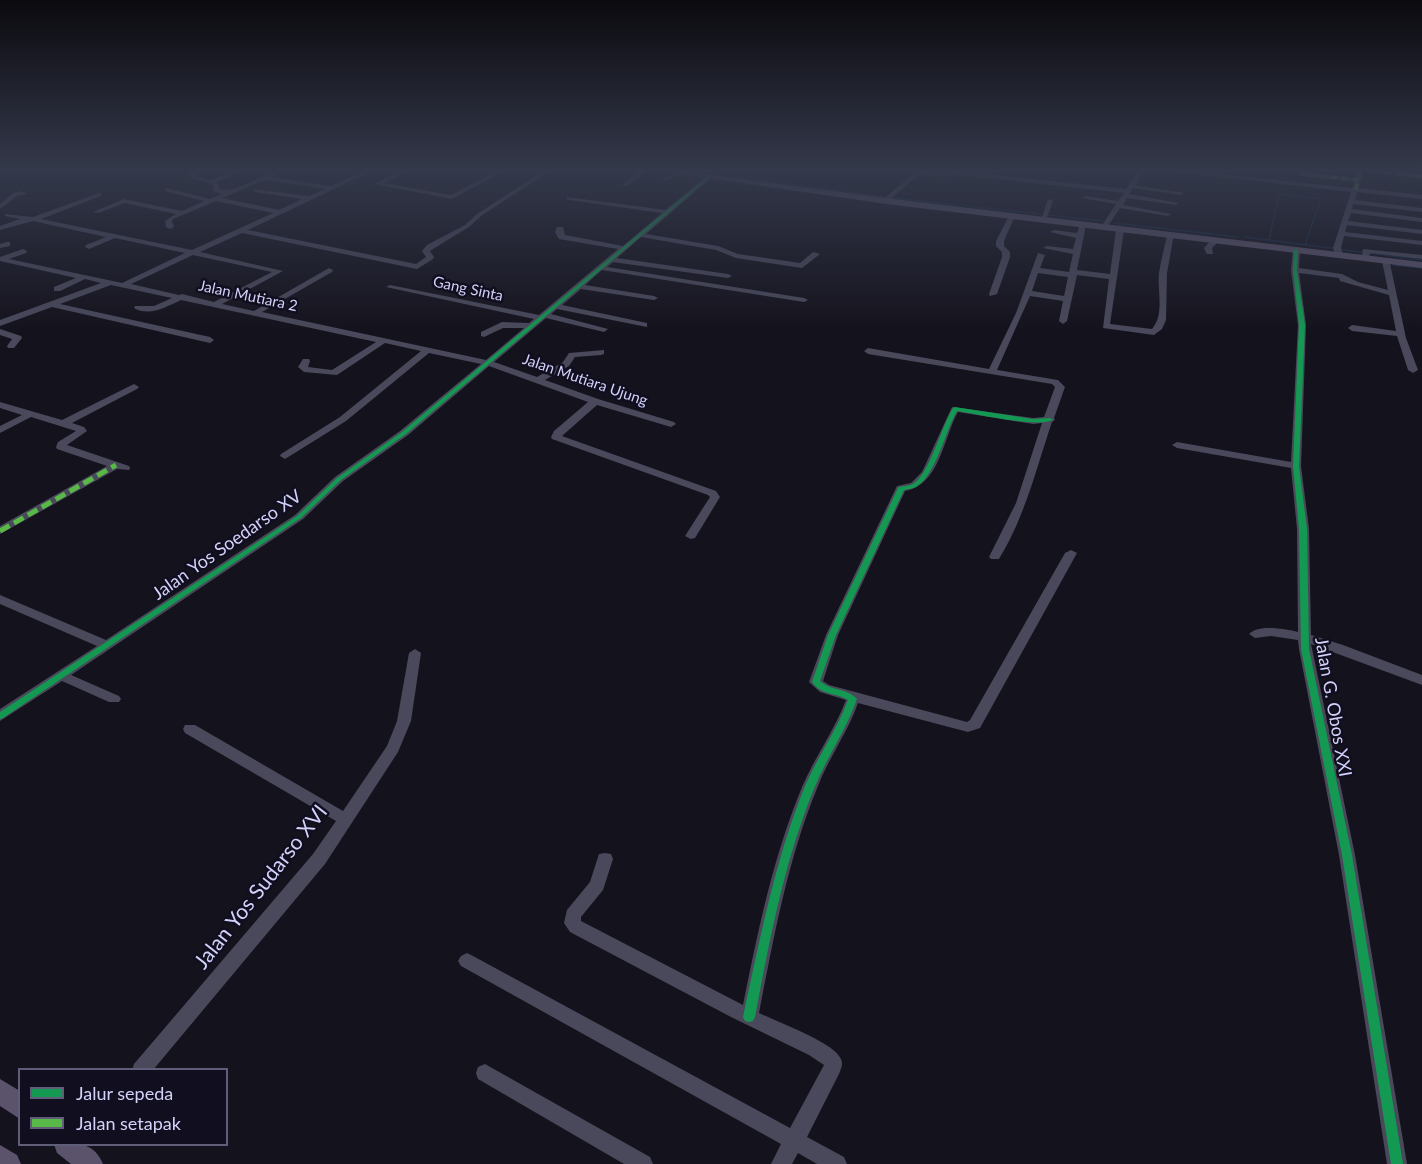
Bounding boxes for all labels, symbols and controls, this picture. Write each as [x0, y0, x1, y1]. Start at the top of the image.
street label: Gang Sinta [431, 273, 505, 305]
street label: Jalan Mutiara 2 [197, 277, 299, 315]
street label: Jalan Mutiara Ujung [520, 350, 650, 410]
street label: Jalan Yos Soedarso XV [148, 485, 306, 605]
street label: Jalan G. Obos XXI [1310, 636, 1356, 778]
street label: Jalan Yos Sudarso XVI [189, 800, 333, 974]
legend [18, 1068, 228, 1146]
text: Jalur sepeda [76, 1082, 173, 1104]
text: Jalan setapak [76, 1112, 181, 1134]

